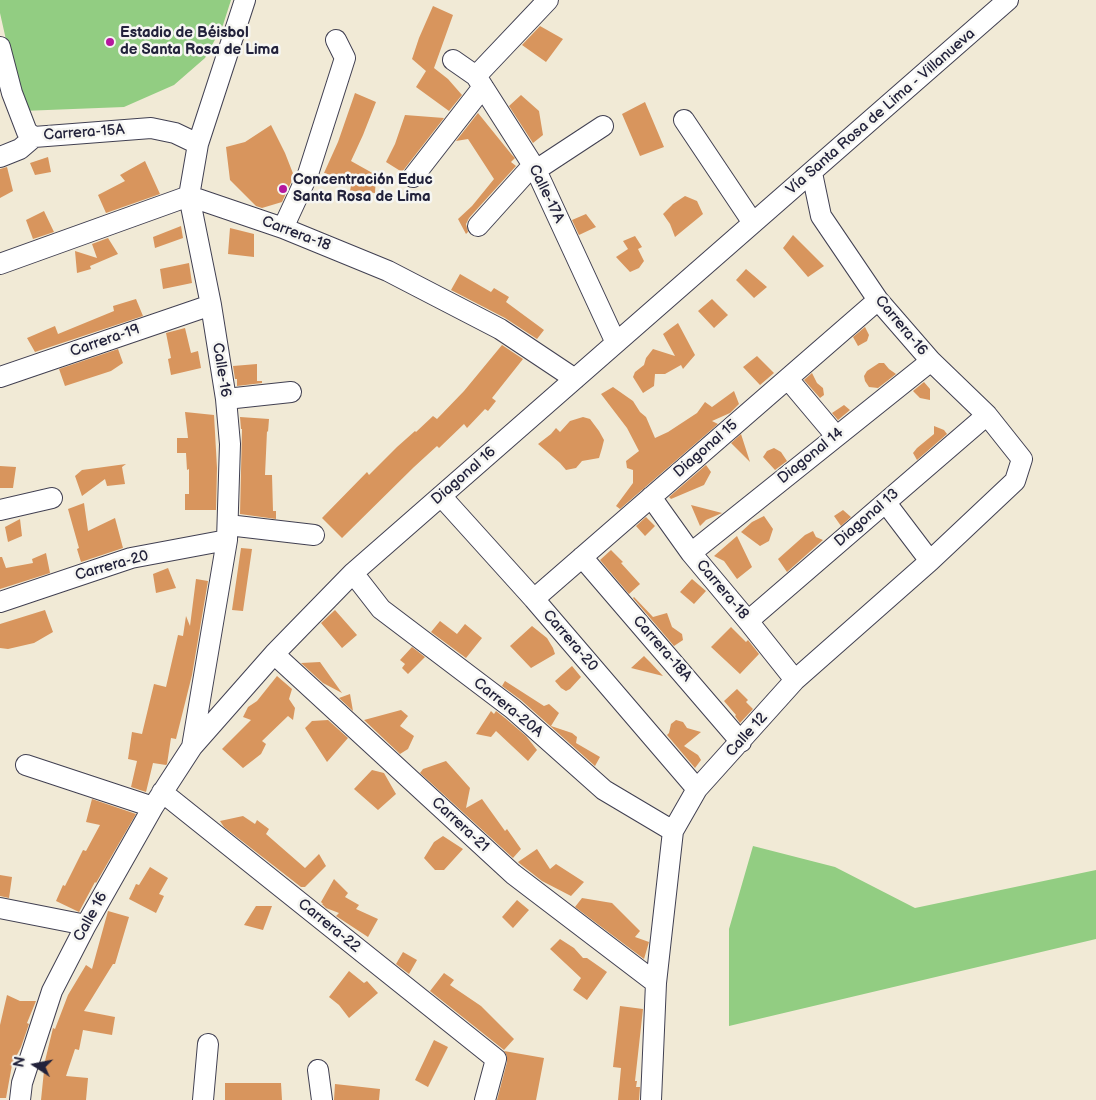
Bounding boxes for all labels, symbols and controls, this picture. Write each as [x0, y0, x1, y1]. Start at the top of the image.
place label: Estadio de Béisbol de Santa Rosa de Lima [120, 24, 279, 59]
street label: Vía Santa Rosa de Lima - Villanueva [783, 25, 979, 199]
marker: Estadio de Béisbol de Santa Rosa de Lima [104, 36, 116, 48]
street label: Carrera-15A [43, 121, 125, 145]
street label: Calle-17A [524, 162, 568, 226]
place label: Concentración Educ Santa Rosa de Lima [293, 171, 433, 206]
marker: Concentración Educ Santa Rosa de Lima [277, 183, 289, 195]
street label: Carrera-18 [259, 213, 333, 255]
street label: Carrera-16 [871, 292, 931, 360]
street label: Carrera-19 [68, 321, 142, 361]
street label: Calle-16 [208, 341, 234, 399]
street label: Diagonal 15 [670, 416, 742, 482]
street label: Diagonal 14 [774, 424, 848, 488]
street label: Diagonal 16 [428, 443, 500, 509]
street label: Diagonal 13 [831, 485, 903, 551]
street label: Carrera-20 [73, 547, 151, 585]
street label: Carrera-18 [692, 557, 752, 623]
street label: Carrera-20 [538, 607, 602, 675]
street label: Carrera-18A [629, 612, 695, 686]
street label: Carrera-20A [469, 674, 547, 742]
street label: Calle 12 [722, 709, 772, 761]
street label: Carrera-21 [427, 794, 493, 856]
street label: Calle 16 [70, 889, 112, 945]
street label: Carrera-22 [294, 895, 364, 957]
north arrow [10, 1040, 60, 1090]
text: N [10, 1055, 29, 1069]

